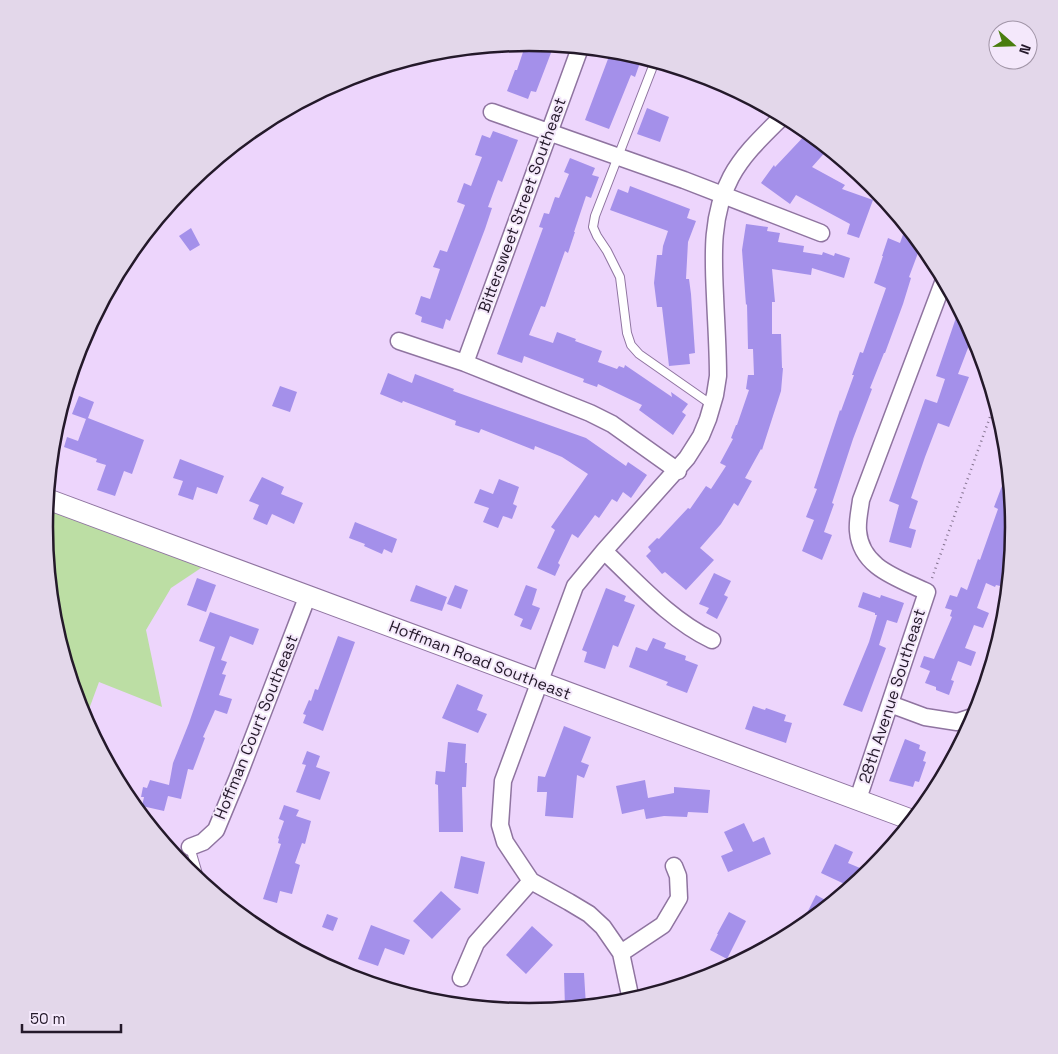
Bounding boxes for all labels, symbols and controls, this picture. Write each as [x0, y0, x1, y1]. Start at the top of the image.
north arrow [988, 20, 1038, 70]
text: N [1015, 42, 1035, 57]
street label: Bittersweet Street Southeast [473, 95, 571, 315]
street label: 28th Avenue Southeast [854, 606, 930, 786]
street label: Hoffman Road Southeast [386, 616, 574, 704]
street label: Hoffman Court Southeast [209, 632, 303, 822]
scale bar [22, 1002, 121, 1034]
text: 50 m [30, 1009, 65, 1028]

